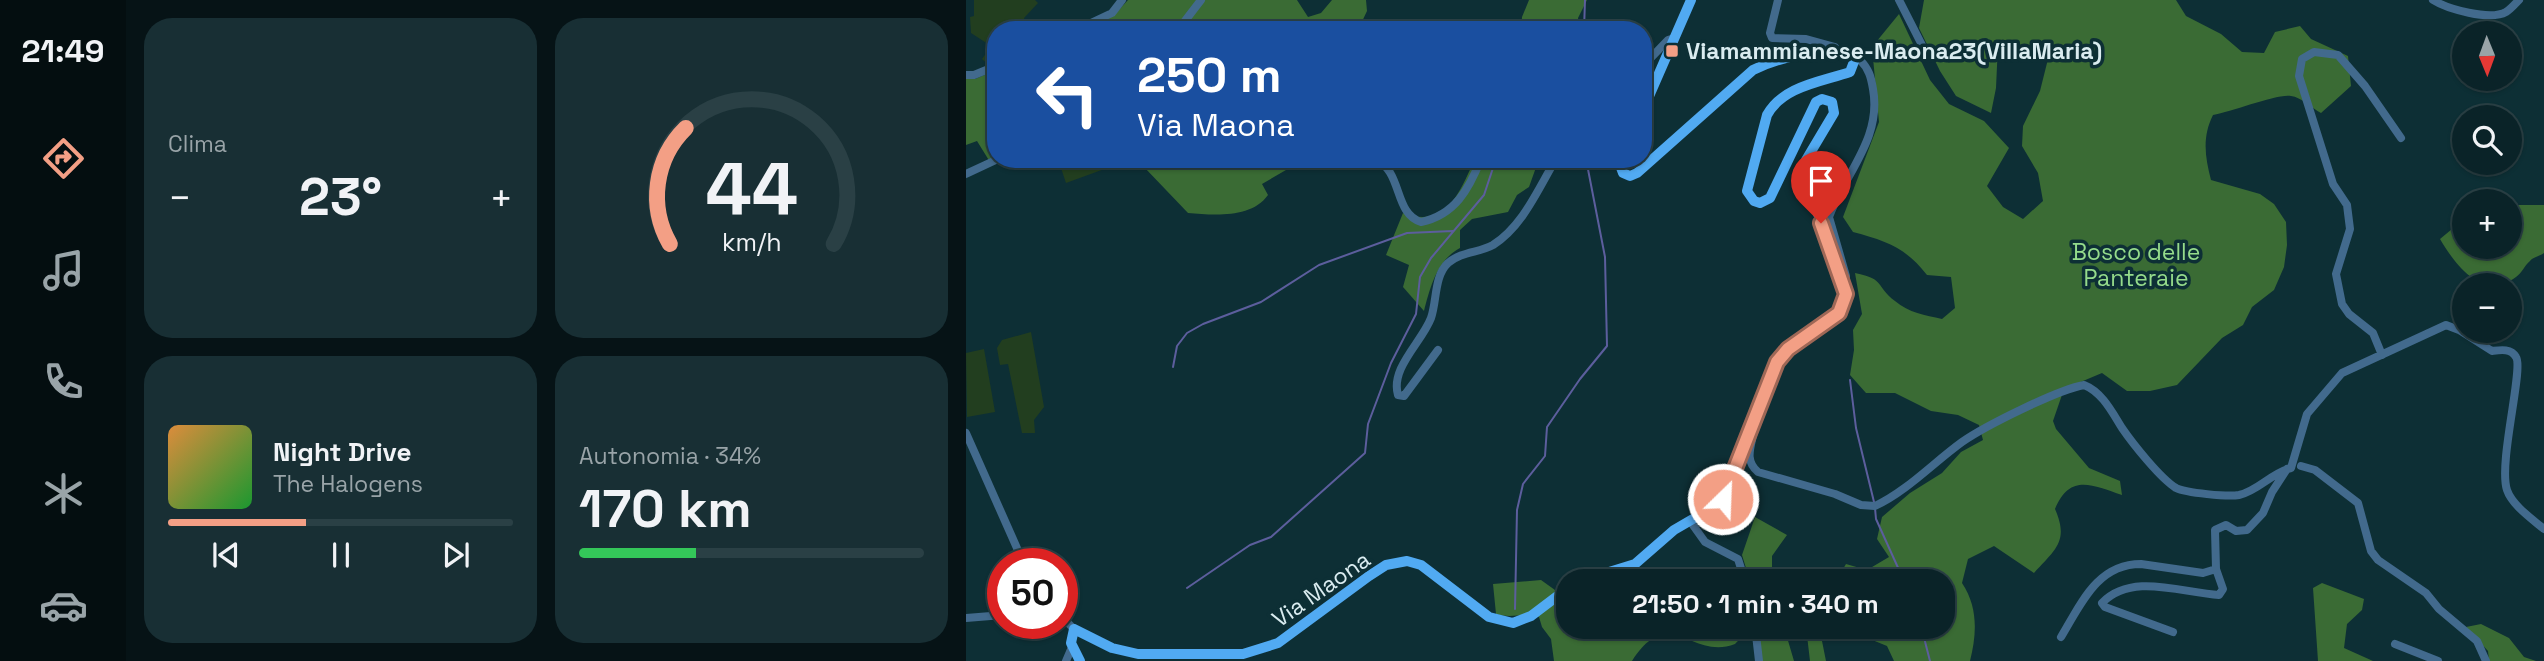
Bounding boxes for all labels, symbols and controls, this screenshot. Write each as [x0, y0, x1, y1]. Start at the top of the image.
north arrow [2452, 21, 2522, 91]
map controls [2452, 21, 2522, 343]
text: 21:49 [21, 31, 105, 71]
place label: Viamammianese-Maona23(VillaMaria) [1686, 36, 2102, 66]
marker: Viamammianese-Maona23(VillaMaria) [1664, 43, 1680, 59]
text: 250 m [1137, 44, 1282, 106]
icon: left [1022, 49, 1113, 140]
text: Via Maona [1137, 105, 1295, 145]
button: search [2452, 105, 2522, 175]
text: Clima [168, 129, 227, 159]
icon: directions [39, 134, 88, 183]
text: 44 [705, 142, 798, 235]
pin [1791, 151, 1851, 223]
icon: arrive [1802, 162, 1840, 200]
text: 23° [299, 164, 382, 230]
text: − [168, 174, 192, 222]
text: + [489, 174, 513, 222]
button: + [2452, 189, 2522, 259]
text: km/h [722, 226, 781, 258]
park label: Bosco delle Panteraie [2072, 237, 2200, 293]
icon: music [39, 246, 88, 295]
button: − [2452, 273, 2522, 343]
icon: phone [39, 357, 88, 406]
text: Night Drive [273, 435, 411, 469]
text: Autonomia · 34% [579, 441, 761, 471]
position arrow [1686, 462, 1760, 536]
icon: climate [39, 469, 88, 518]
text: The Halogens [273, 469, 423, 499]
text: 170 km [579, 476, 752, 542]
icon: previous [207, 536, 245, 574]
icon: pause [322, 536, 360, 574]
icon: next [437, 536, 475, 574]
street label: Via Maona [1266, 544, 1376, 634]
speed limit sign: 50 [987, 548, 1078, 639]
icon: car [39, 581, 88, 630]
text: 21:50 · 1 min · 340 m [1632, 587, 1879, 621]

